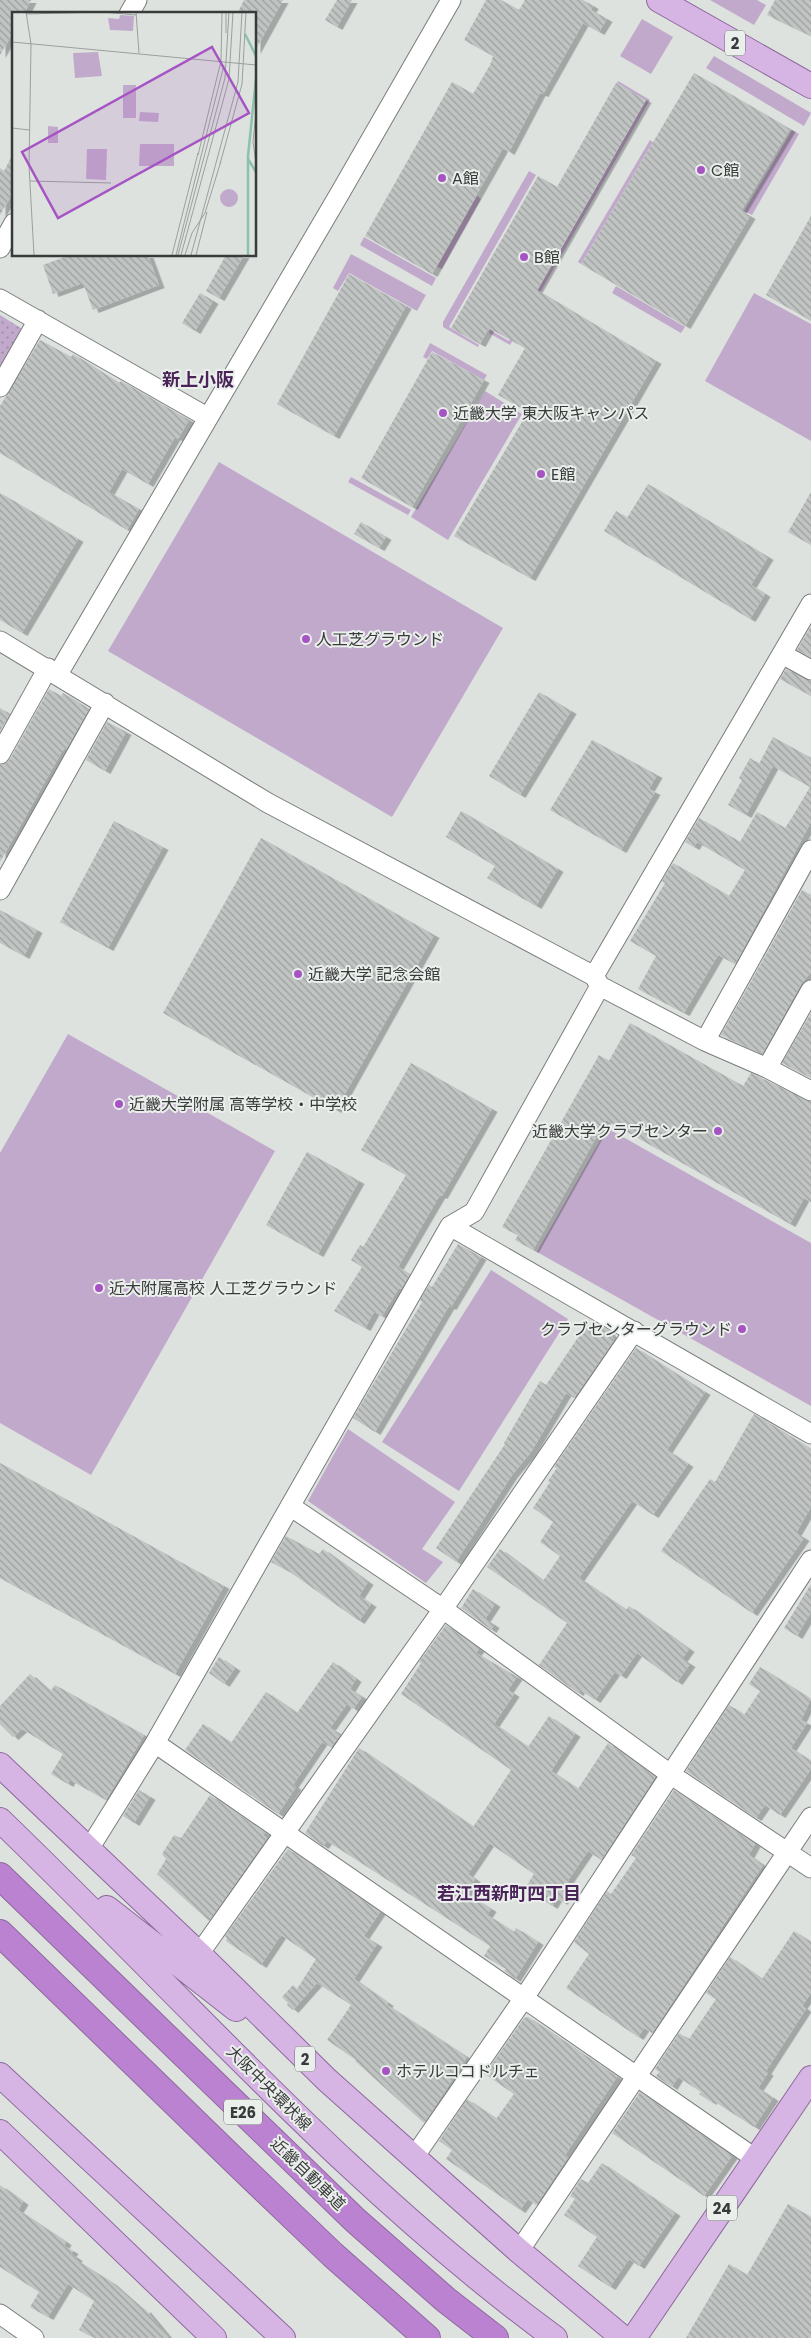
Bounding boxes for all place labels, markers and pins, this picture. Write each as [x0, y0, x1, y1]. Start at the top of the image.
place label: C館 [711, 159, 739, 182]
marker: C館 [695, 164, 707, 176]
place label: A館 [452, 167, 479, 190]
marker: A館 [436, 172, 448, 184]
place label: B館 [534, 246, 560, 269]
marker: B館 [518, 251, 530, 263]
place label: 近畿大学 東大阪キャンパス [453, 402, 649, 425]
marker: 近畿大学 東大阪キャンパス [437, 407, 449, 419]
place label: E館 [551, 463, 575, 486]
marker: E館 [535, 468, 547, 480]
place label: 人工芝グラウンド [316, 628, 444, 651]
marker: 人工芝グラウンド [300, 633, 312, 645]
place label: 近畿大学 記念会館 [308, 963, 440, 986]
marker: 近畿大学 記念会館 [292, 968, 304, 980]
place label: 近畿大学附属 高等学校・中学校 [129, 1093, 357, 1116]
marker: 近畿大学附属 高等学校・中学校 [113, 1098, 125, 1110]
place label: 近畿大学クラブセンター [532, 1120, 708, 1143]
marker: 近畿大学クラブセンター [712, 1125, 724, 1137]
place label: 近大附属高校 人工芝グラウンド [109, 1277, 337, 1300]
marker: 近大附属高校 人工芝グラウンド [93, 1282, 105, 1294]
place label: クラブセンターグラウンド [540, 1318, 732, 1341]
marker: クラブセンターグラウンド [736, 1323, 748, 1335]
place label: ホテルココドルチェ [396, 2060, 540, 2083]
marker: ホテルココドルチェ [380, 2065, 392, 2077]

